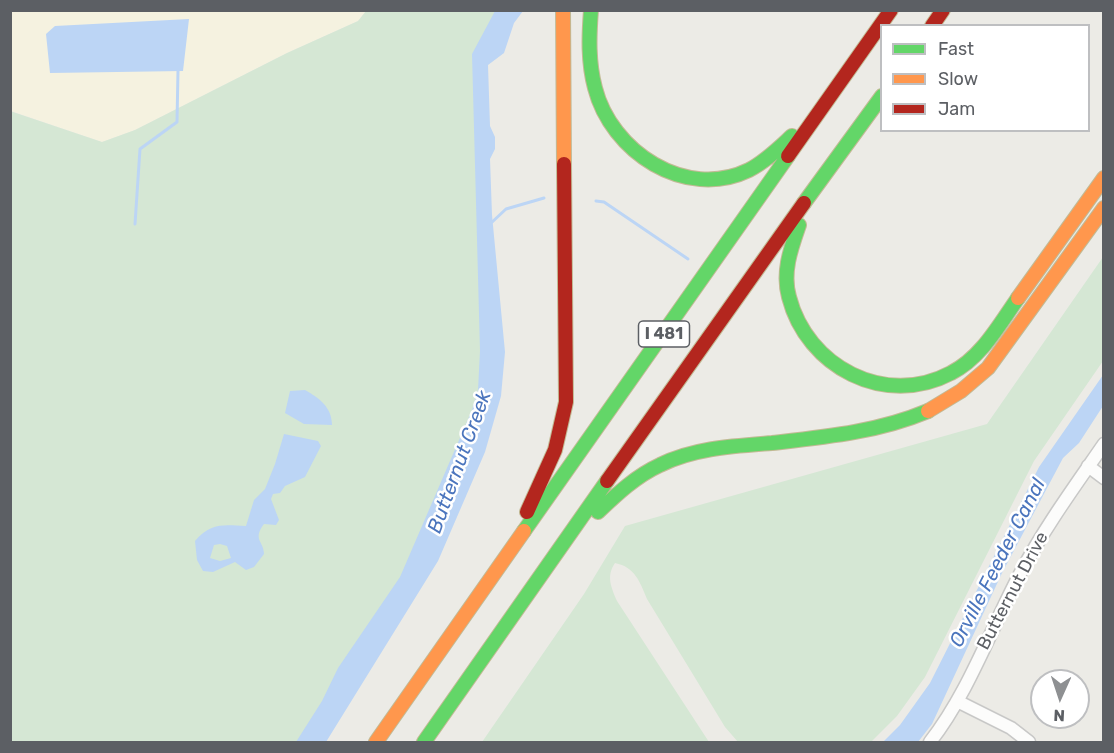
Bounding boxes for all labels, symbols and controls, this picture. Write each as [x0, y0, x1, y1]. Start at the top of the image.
legend [880, 24, 1090, 132]
text: Fast [938, 38, 974, 60]
text: Slow [938, 68, 978, 90]
text: Jam [938, 98, 975, 120]
road number: I 481 [638, 321, 690, 347]
water label: Butternut Creek [423, 387, 497, 537]
water label: Orville Feeder Canal [945, 475, 1051, 651]
street label: Butternut Drive [973, 528, 1053, 654]
north arrow [1030, 669, 1090, 729]
text: N [1053, 706, 1065, 725]

